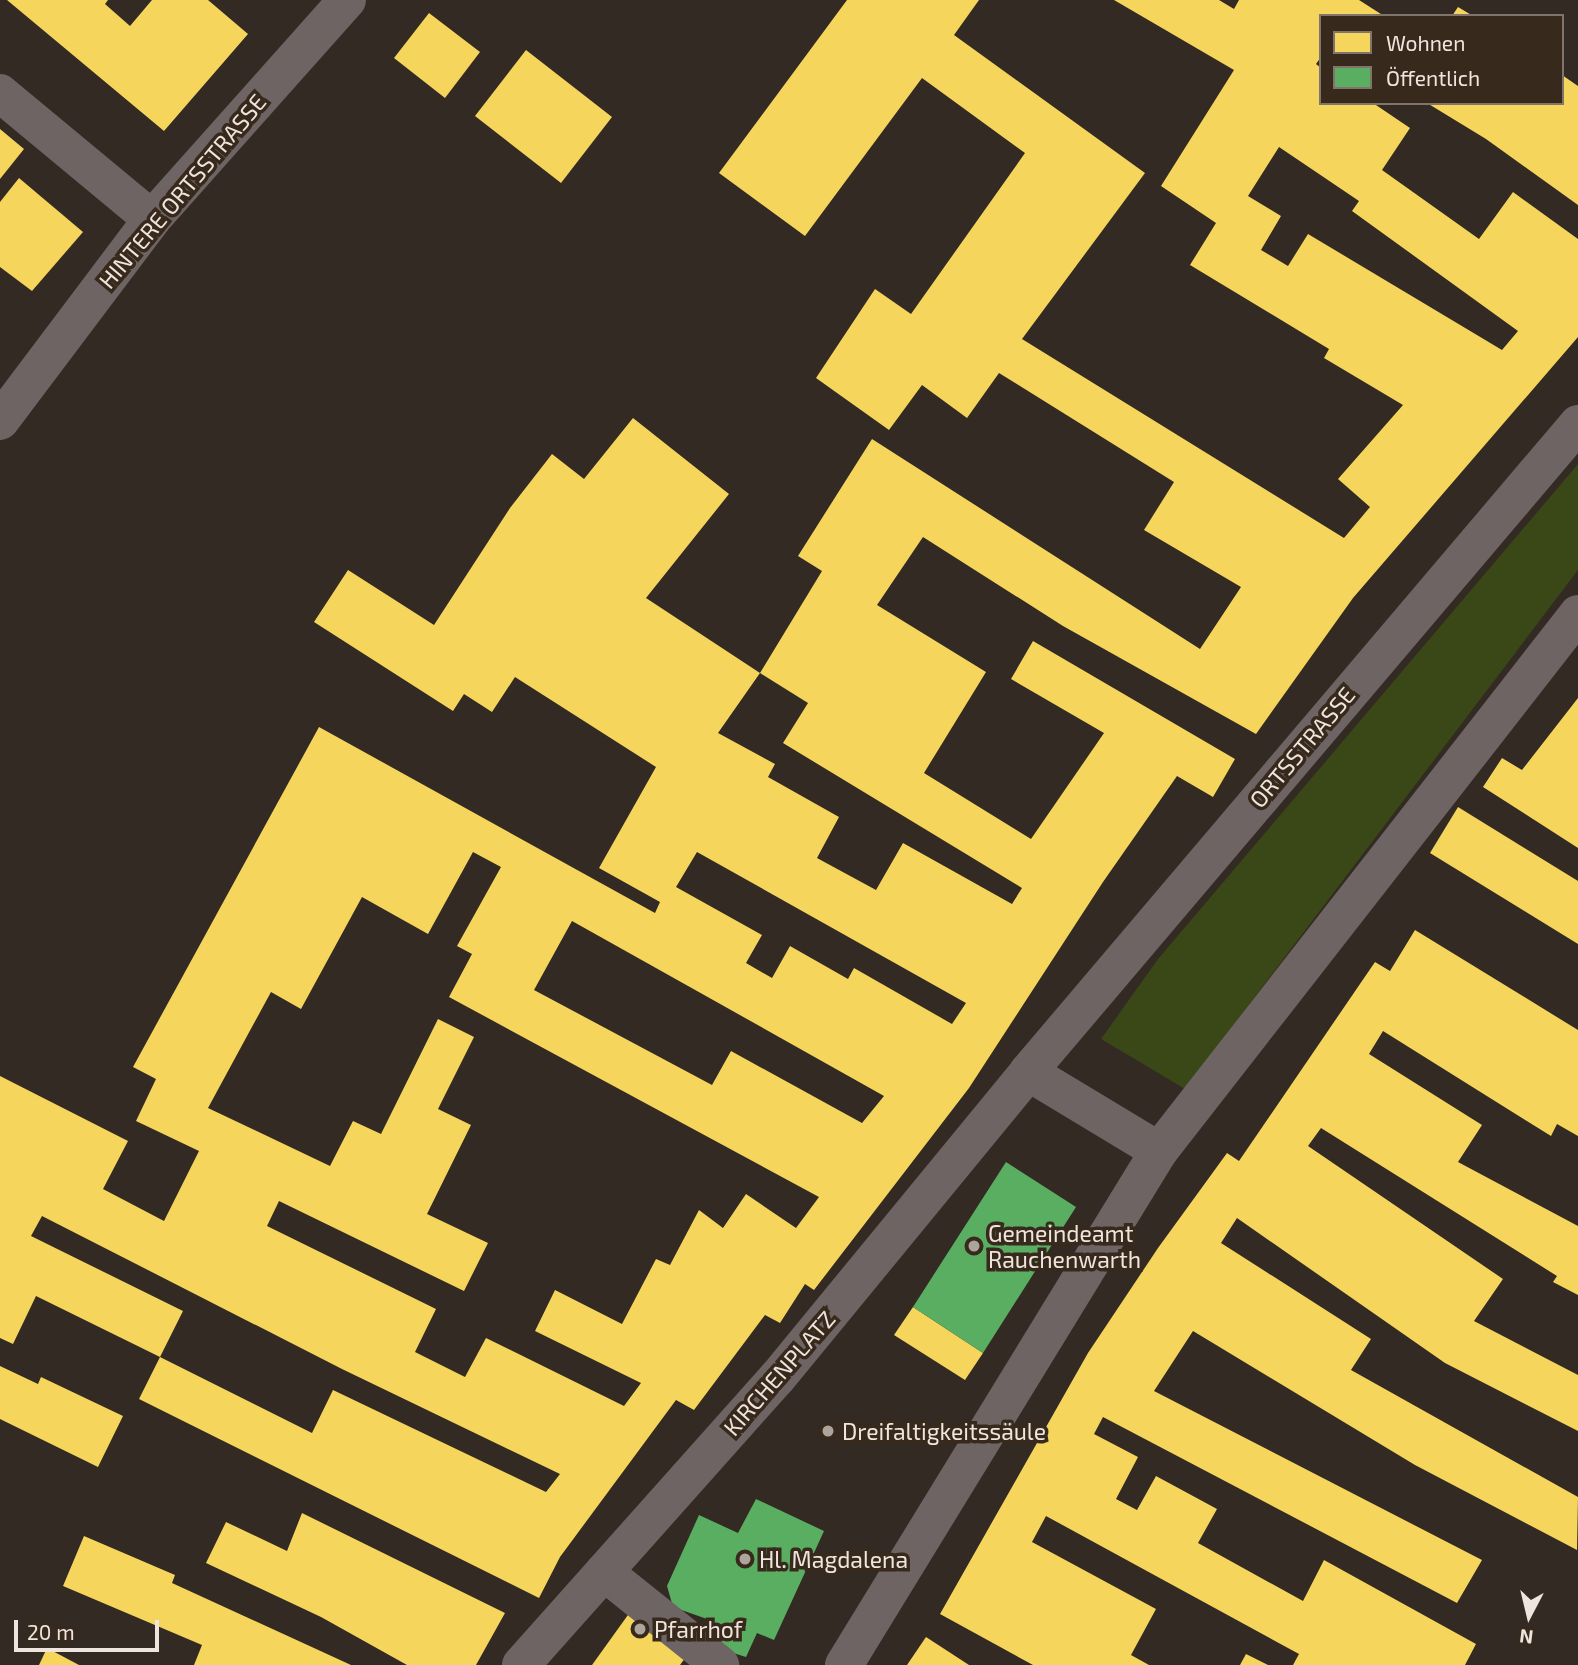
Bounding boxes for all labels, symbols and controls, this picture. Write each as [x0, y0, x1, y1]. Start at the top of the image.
legend [1319, 14, 1564, 105]
text: Wohnen [1386, 30, 1465, 55]
text: Öffentlich [1386, 65, 1480, 90]
street label: HINTERE ORTSSTRASSE [93, 88, 271, 294]
street label: ORTSSTRASSE [1244, 681, 1360, 813]
place label: Gemeindeamt Rauchenwarth [988, 1219, 1141, 1273]
marker: Gemeindeamt Rauchenwarth [966, 1238, 982, 1254]
street label: KIRCHENPLATZ [717, 1305, 841, 1441]
place label: Dreifaltigkeitssäule [842, 1417, 1046, 1445]
marker: Dreifaltigkeitssäule [820, 1423, 836, 1439]
place label: Hl. Magdalena [759, 1545, 908, 1573]
marker: Hl. Magdalena [737, 1551, 753, 1567]
north arrow [1494, 1581, 1564, 1651]
scale bar [18, 1606, 163, 1650]
place label: Pfarrhof [654, 1615, 743, 1643]
text: 20 m [27, 1619, 75, 1644]
marker: Pfarrhof [632, 1621, 648, 1637]
text: N [1518, 1625, 1535, 1650]

